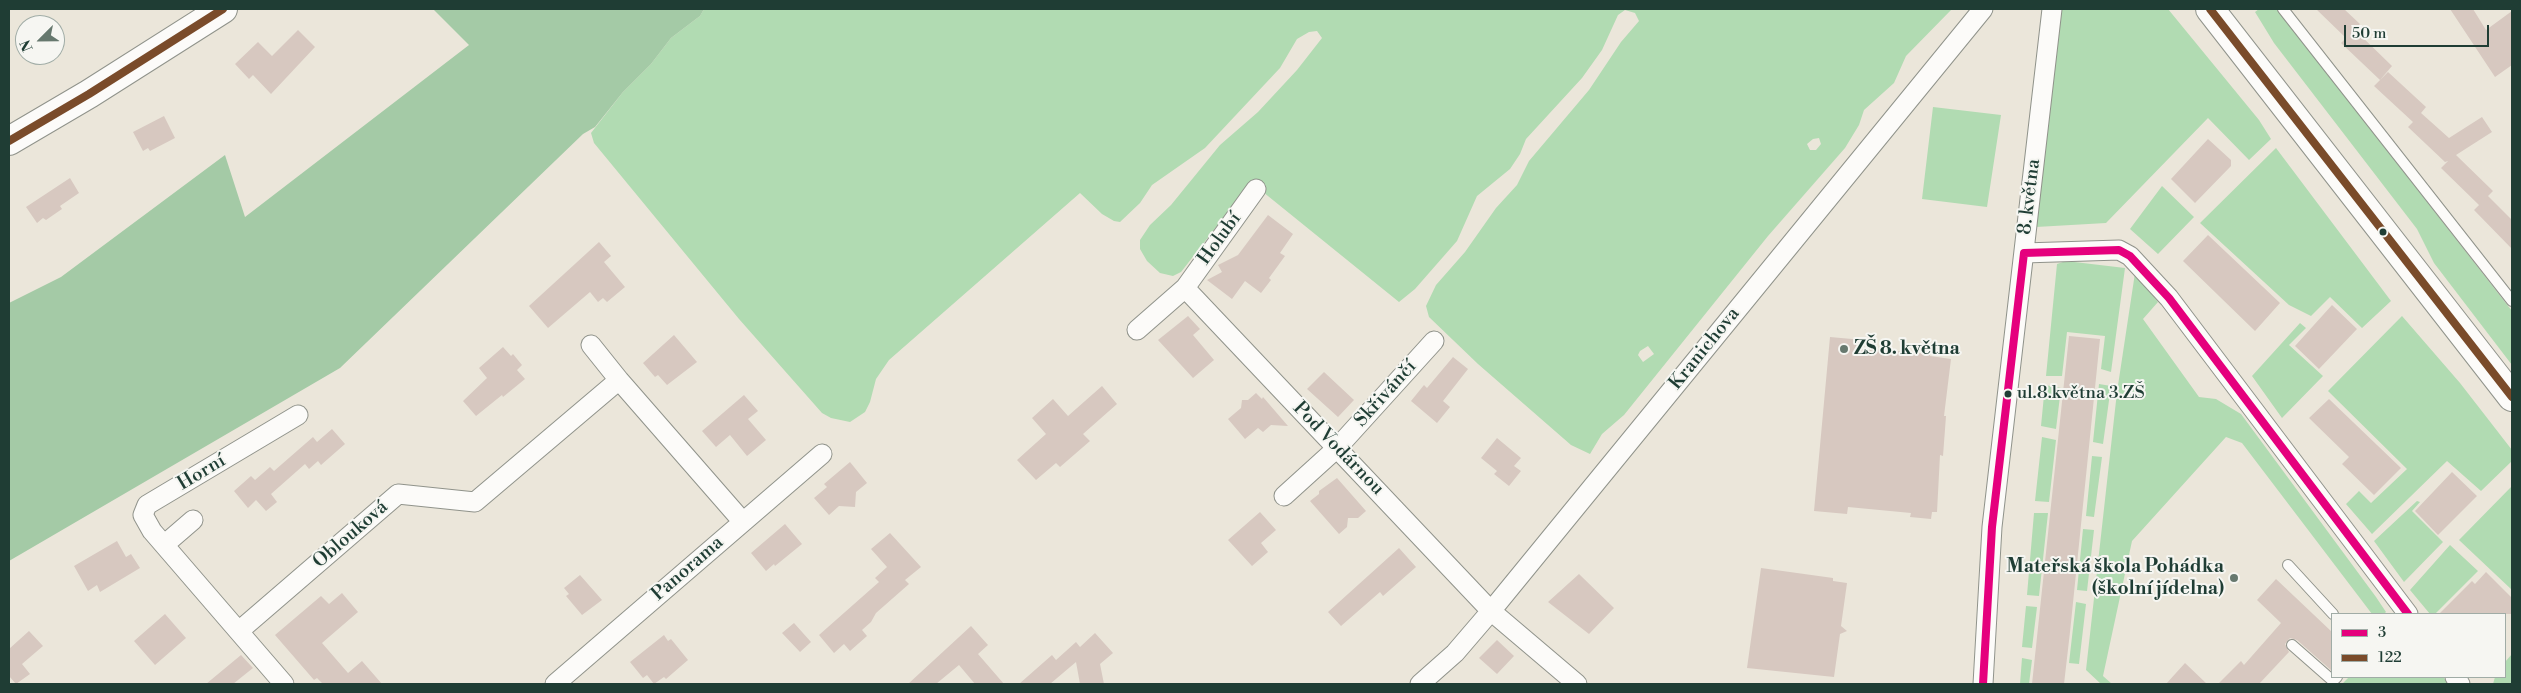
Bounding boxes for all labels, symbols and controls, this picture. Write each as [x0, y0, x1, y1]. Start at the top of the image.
north arrow [15, 15, 65, 65]
scale bar [2346, 15, 2491, 47]
text: 50 m [2352, 24, 2386, 43]
text: N [17, 37, 38, 54]
street label: 8. května [2014, 158, 2046, 236]
street label: Holubí [1193, 208, 1247, 270]
unlabelled marker [2378, 227, 2388, 237]
street label: Kranichova [1665, 303, 1745, 395]
place label: ZŠ 8. května [1854, 338, 1960, 360]
marker: ZŠ 8. května [1838, 343, 1850, 355]
street label: Skřivánčí [1350, 356, 1422, 432]
place label: ul.8.května 3.ZŠ [2017, 383, 2145, 405]
marker: ul.8.května 3.ZŠ [2003, 389, 2013, 399]
street label: Pod Vodárnou [1288, 397, 1388, 501]
street label: Horní [174, 450, 230, 496]
street label: Oblouková [309, 496, 393, 574]
street label: Panorama [647, 532, 729, 606]
place label: Mateřská škola Pohádka (školní jídelna) [2006, 556, 2224, 600]
marker: Mateřská škola Pohádka (školní jídelna) [2228, 572, 2240, 584]
legend [2331, 613, 2506, 678]
text: 3 [2378, 623, 2386, 642]
text: 122 [2378, 648, 2402, 667]

